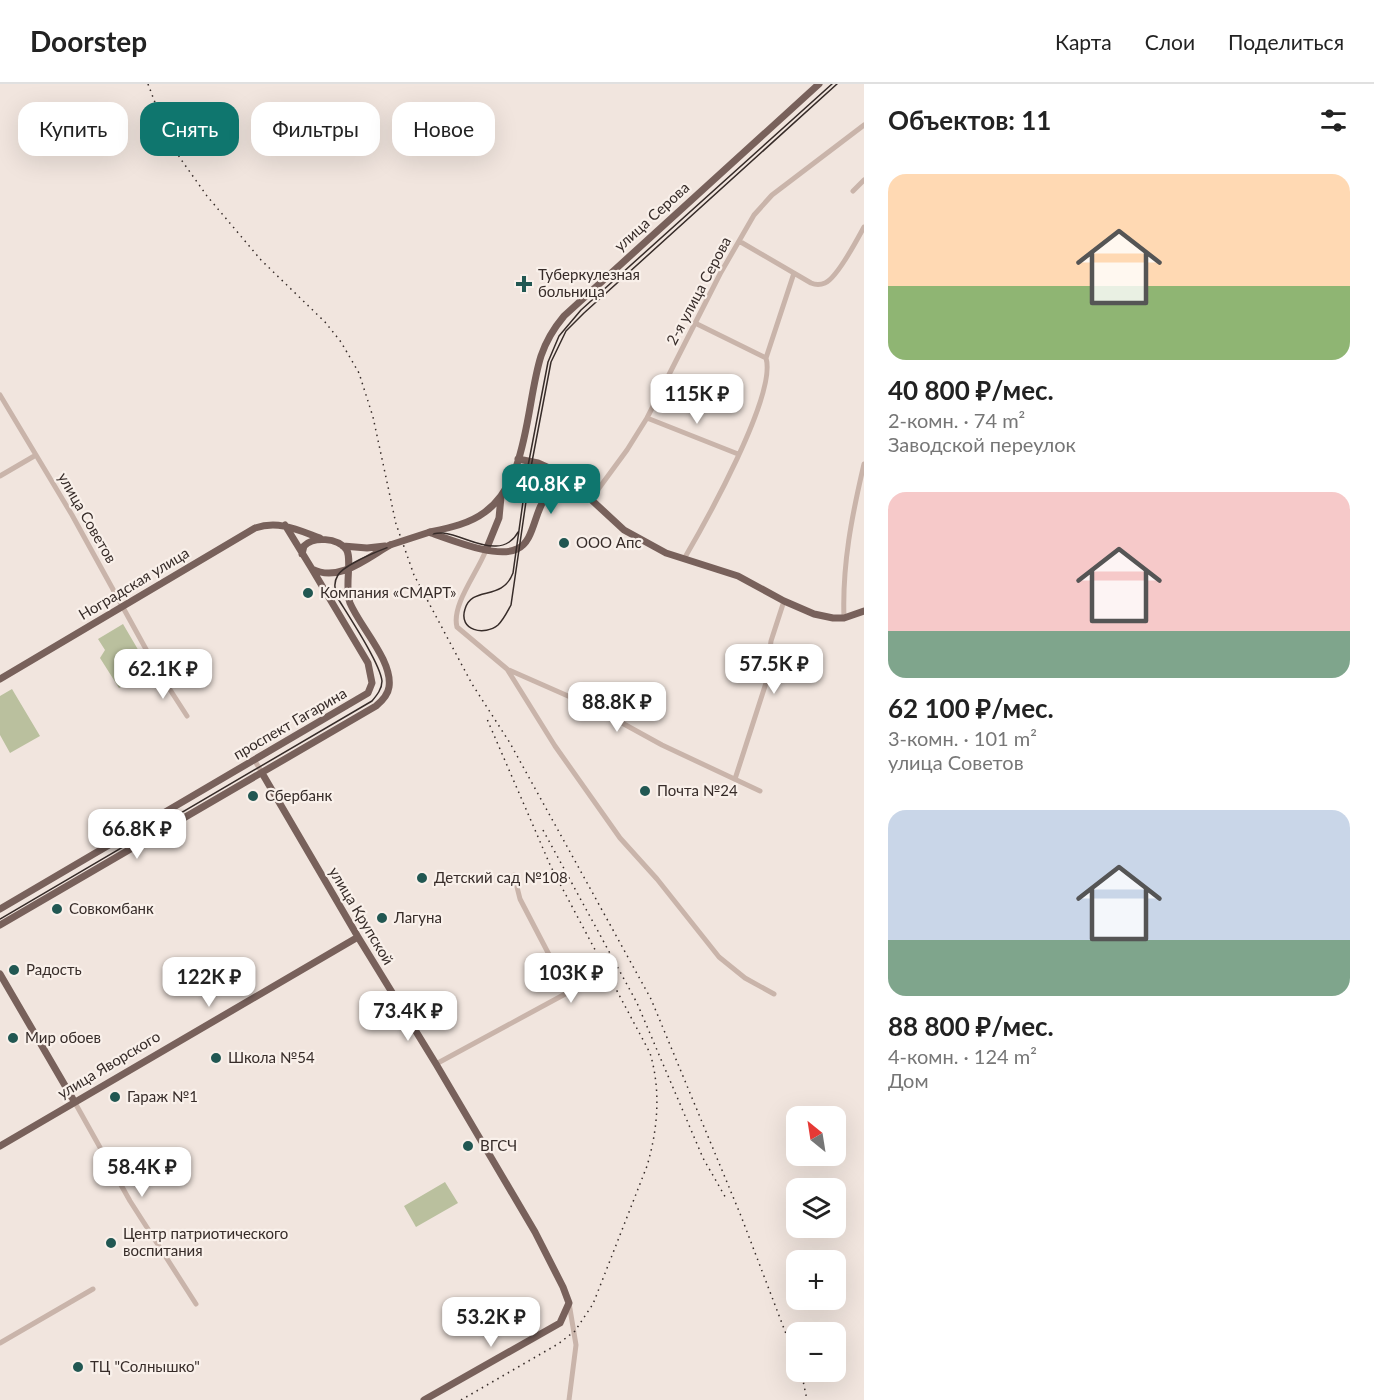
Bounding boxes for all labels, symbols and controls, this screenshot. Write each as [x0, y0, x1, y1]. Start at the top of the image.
text: Doorstep [30, 24, 147, 58]
text: Карта [1055, 29, 1112, 54]
text: Слои [1145, 29, 1195, 54]
text: Поделиться [1228, 29, 1344, 54]
chip: Купить [18, 102, 128, 156]
chip: Снять [140, 102, 239, 156]
chip: Фильтры [251, 102, 380, 156]
chip: Новое [392, 102, 495, 156]
text: Объектов: 11 [888, 104, 1051, 136]
icon: filters [1317, 104, 1350, 137]
street label: улица Серова [610, 178, 692, 255]
icon: home [1065, 213, 1173, 321]
street label: 2-я улица Серова [662, 233, 734, 348]
place label: Туберкулезная больница [538, 265, 640, 300]
marker: Туберкулезная больница [515, 275, 533, 293]
pin: 115K ₽ [648, 374, 746, 425]
text: 40 800 ₽/мес. [888, 374, 1054, 406]
text: 115K ₽ [664, 381, 730, 405]
text: 2-комн. · 74 m² [888, 408, 1025, 432]
text: Заводской переулок [888, 432, 1076, 456]
pin: 40.8K ₽ [496, 464, 606, 515]
street label: улица Советов [55, 469, 121, 566]
text: 40.8K ₽ [516, 471, 586, 495]
icon: home [1065, 531, 1173, 639]
place label: ООО Апс [576, 533, 642, 551]
marker: ООО Апс [557, 536, 571, 550]
street label: Ноградская улица [75, 543, 192, 623]
place label: Компания «СМАРТ» [320, 583, 456, 601]
marker: Компания «СМАРТ» [301, 586, 315, 600]
pin: 57.5K ₽ [719, 644, 829, 695]
pin: 62.1K ₽ [108, 649, 218, 700]
text: 57.5K ₽ [739, 651, 809, 675]
text: 62.1K ₽ [128, 656, 198, 680]
pin: 88.8K ₽ [562, 682, 672, 733]
street label: проспект Гагарина [230, 683, 349, 763]
text: 88.8K ₽ [582, 689, 652, 713]
text: 62 100 ₽/мес. [888, 692, 1054, 724]
text: 3-комн. · 101 m² [888, 726, 1037, 750]
text: улица Советов [888, 750, 1024, 774]
place label: Почта №24 [657, 781, 738, 799]
marker: Почта №24 [638, 784, 652, 798]
place label: Сбербанк [265, 786, 333, 804]
marker: Сбербанк [246, 789, 260, 803]
pin: 66.8K ₽ [82, 809, 192, 860]
text: 66.8K ₽ [102, 816, 172, 840]
icon: home [1065, 849, 1173, 957]
street label: улица Крупской [326, 863, 398, 968]
place label: Детский сад №108 [434, 868, 568, 886]
marker: Детский сад №108 [415, 871, 429, 885]
place label: Совкомбанк [69, 899, 154, 917]
marker: Совкомбанк [50, 902, 64, 916]
place label: Лагуна [393, 908, 442, 926]
marker: Лагуна [375, 911, 389, 925]
pin: 103K ₽ [522, 953, 620, 1004]
pin: 122K ₽ [160, 957, 258, 1008]
place label: Радость [26, 960, 82, 978]
text: 103K ₽ [538, 960, 604, 984]
marker: Радость [7, 963, 21, 977]
text: 122K ₽ [176, 964, 242, 988]
pin: 73.4K ₽ [353, 991, 463, 1042]
text: 73.4K ₽ [373, 998, 443, 1022]
text: 88 800 ₽/мес. [888, 1010, 1054, 1042]
street label: улица Яворского [54, 1026, 163, 1102]
place label: Мир обоев [25, 1028, 101, 1046]
marker: Мир обоев [6, 1031, 20, 1045]
text: 4-комн. · 124 m² [888, 1044, 1037, 1068]
place label: Школа №54 [228, 1048, 315, 1066]
marker: Школа №54 [209, 1051, 223, 1065]
text: Дом [888, 1068, 929, 1092]
place label: Гараж №1 [127, 1087, 198, 1105]
marker: Гараж №1 [108, 1090, 122, 1104]
north arrow [786, 1106, 846, 1166]
map controls [786, 1106, 846, 1382]
place label: ВГСЧ [480, 1136, 517, 1154]
marker: ВГСЧ [461, 1139, 475, 1153]
pin: 58.4K ₽ [87, 1147, 197, 1198]
text: 58.4K ₽ [107, 1154, 177, 1178]
button: layers [786, 1178, 846, 1238]
place label: Центр патриотического воспитания [123, 1224, 288, 1259]
marker: Центр патриотического воспитания [104, 1236, 118, 1250]
button: + [786, 1250, 846, 1310]
pin: 53.2K ₽ [436, 1297, 546, 1348]
text: 53.2K ₽ [456, 1304, 526, 1328]
button: − [786, 1322, 846, 1382]
place label: ТЦ "Солнышко" [90, 1357, 200, 1375]
marker: ТЦ "Солнышко" [71, 1360, 85, 1374]

